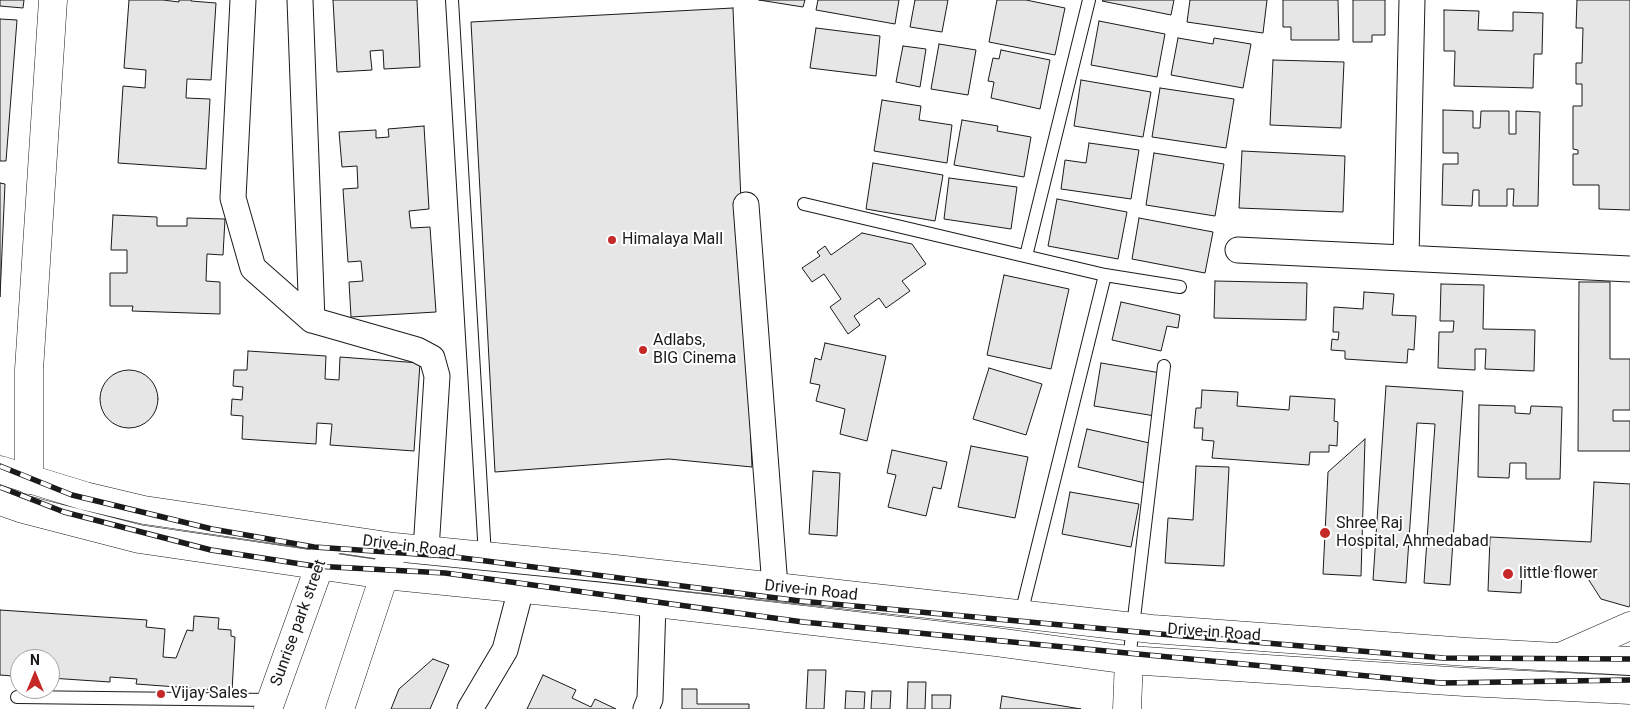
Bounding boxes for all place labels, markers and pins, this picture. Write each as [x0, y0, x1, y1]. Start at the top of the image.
place label: Himalaya Mall [622, 230, 723, 250]
marker: Himalaya Mall [606, 234, 618, 246]
place label: Adlabs, BIG Cinema [653, 331, 737, 369]
marker: Adlabs, BIG Cinema [637, 344, 649, 356]
place label: Shree Raj Hospital, Ahmedabad [1336, 514, 1489, 552]
marker: Shree Raj Hospital, Ahmedabad [1318, 526, 1332, 540]
place label: little flower [1519, 564, 1598, 584]
marker: little flower [1501, 567, 1515, 581]
place label: Vijay Sales [171, 684, 248, 704]
marker: Vijay Sales [155, 688, 167, 700]

